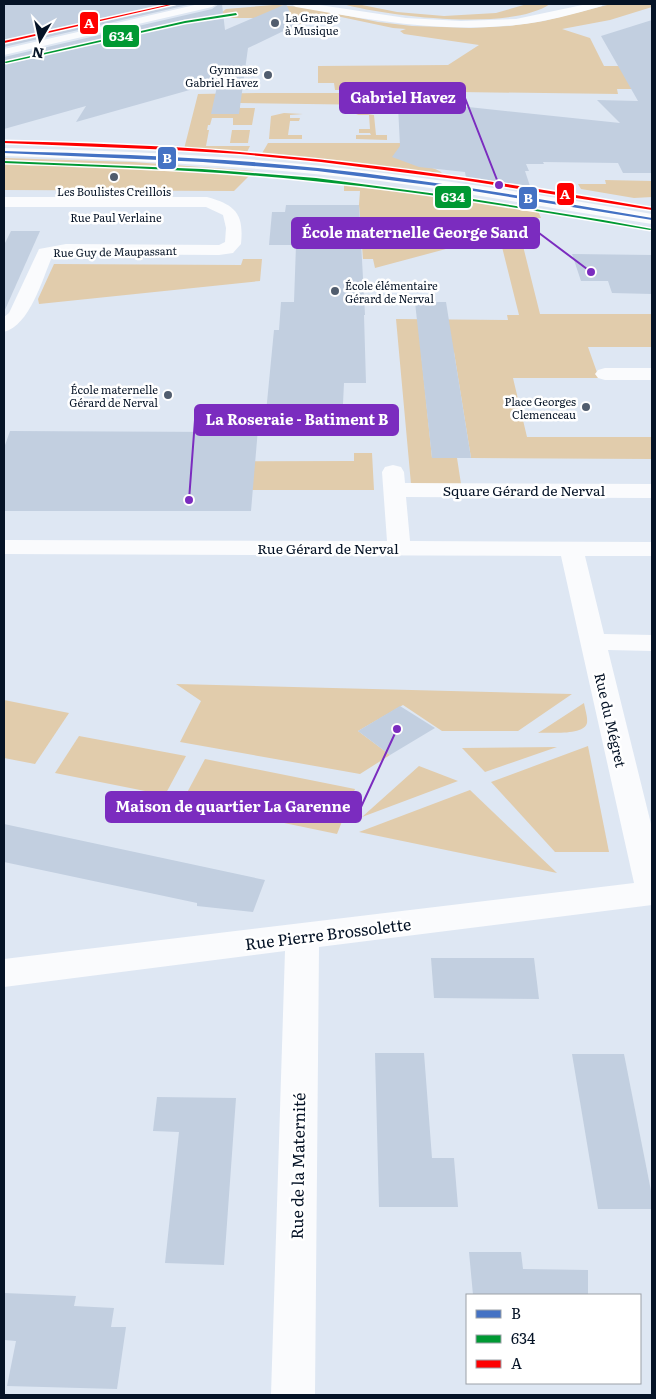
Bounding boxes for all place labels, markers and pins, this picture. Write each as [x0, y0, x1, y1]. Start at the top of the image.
place label: La Grange à Musique [285, 9, 339, 38]
marker: La Grange à Musique [269, 17, 281, 29]
place label: Gymnase Gabriel Havez [185, 61, 259, 90]
marker: Gymnase Gabriel Havez [262, 69, 274, 81]
callout: Gabriel Havez [340, 83, 465, 113]
marker: Les Boulistes Creillois [108, 171, 120, 183]
place label: Les Boulistes Creillois [57, 183, 171, 199]
callout: École maternelle George Sand [292, 218, 539, 248]
place label: École élémentaire Gérard de Nerval [345, 277, 438, 306]
marker: École élémentaire Gérard de Nerval [329, 285, 341, 297]
place label: École maternelle Gérard de Nerval [69, 381, 158, 410]
marker: École maternelle Gérard de Nerval [162, 389, 174, 401]
place label: Place Georges Clemenceau [505, 393, 576, 422]
marker: Place Georges Clemenceau [580, 401, 592, 413]
callout: La Roseraie - Batiment B [195, 405, 398, 435]
callout: Maison de quartier La Garenne [106, 792, 361, 822]

